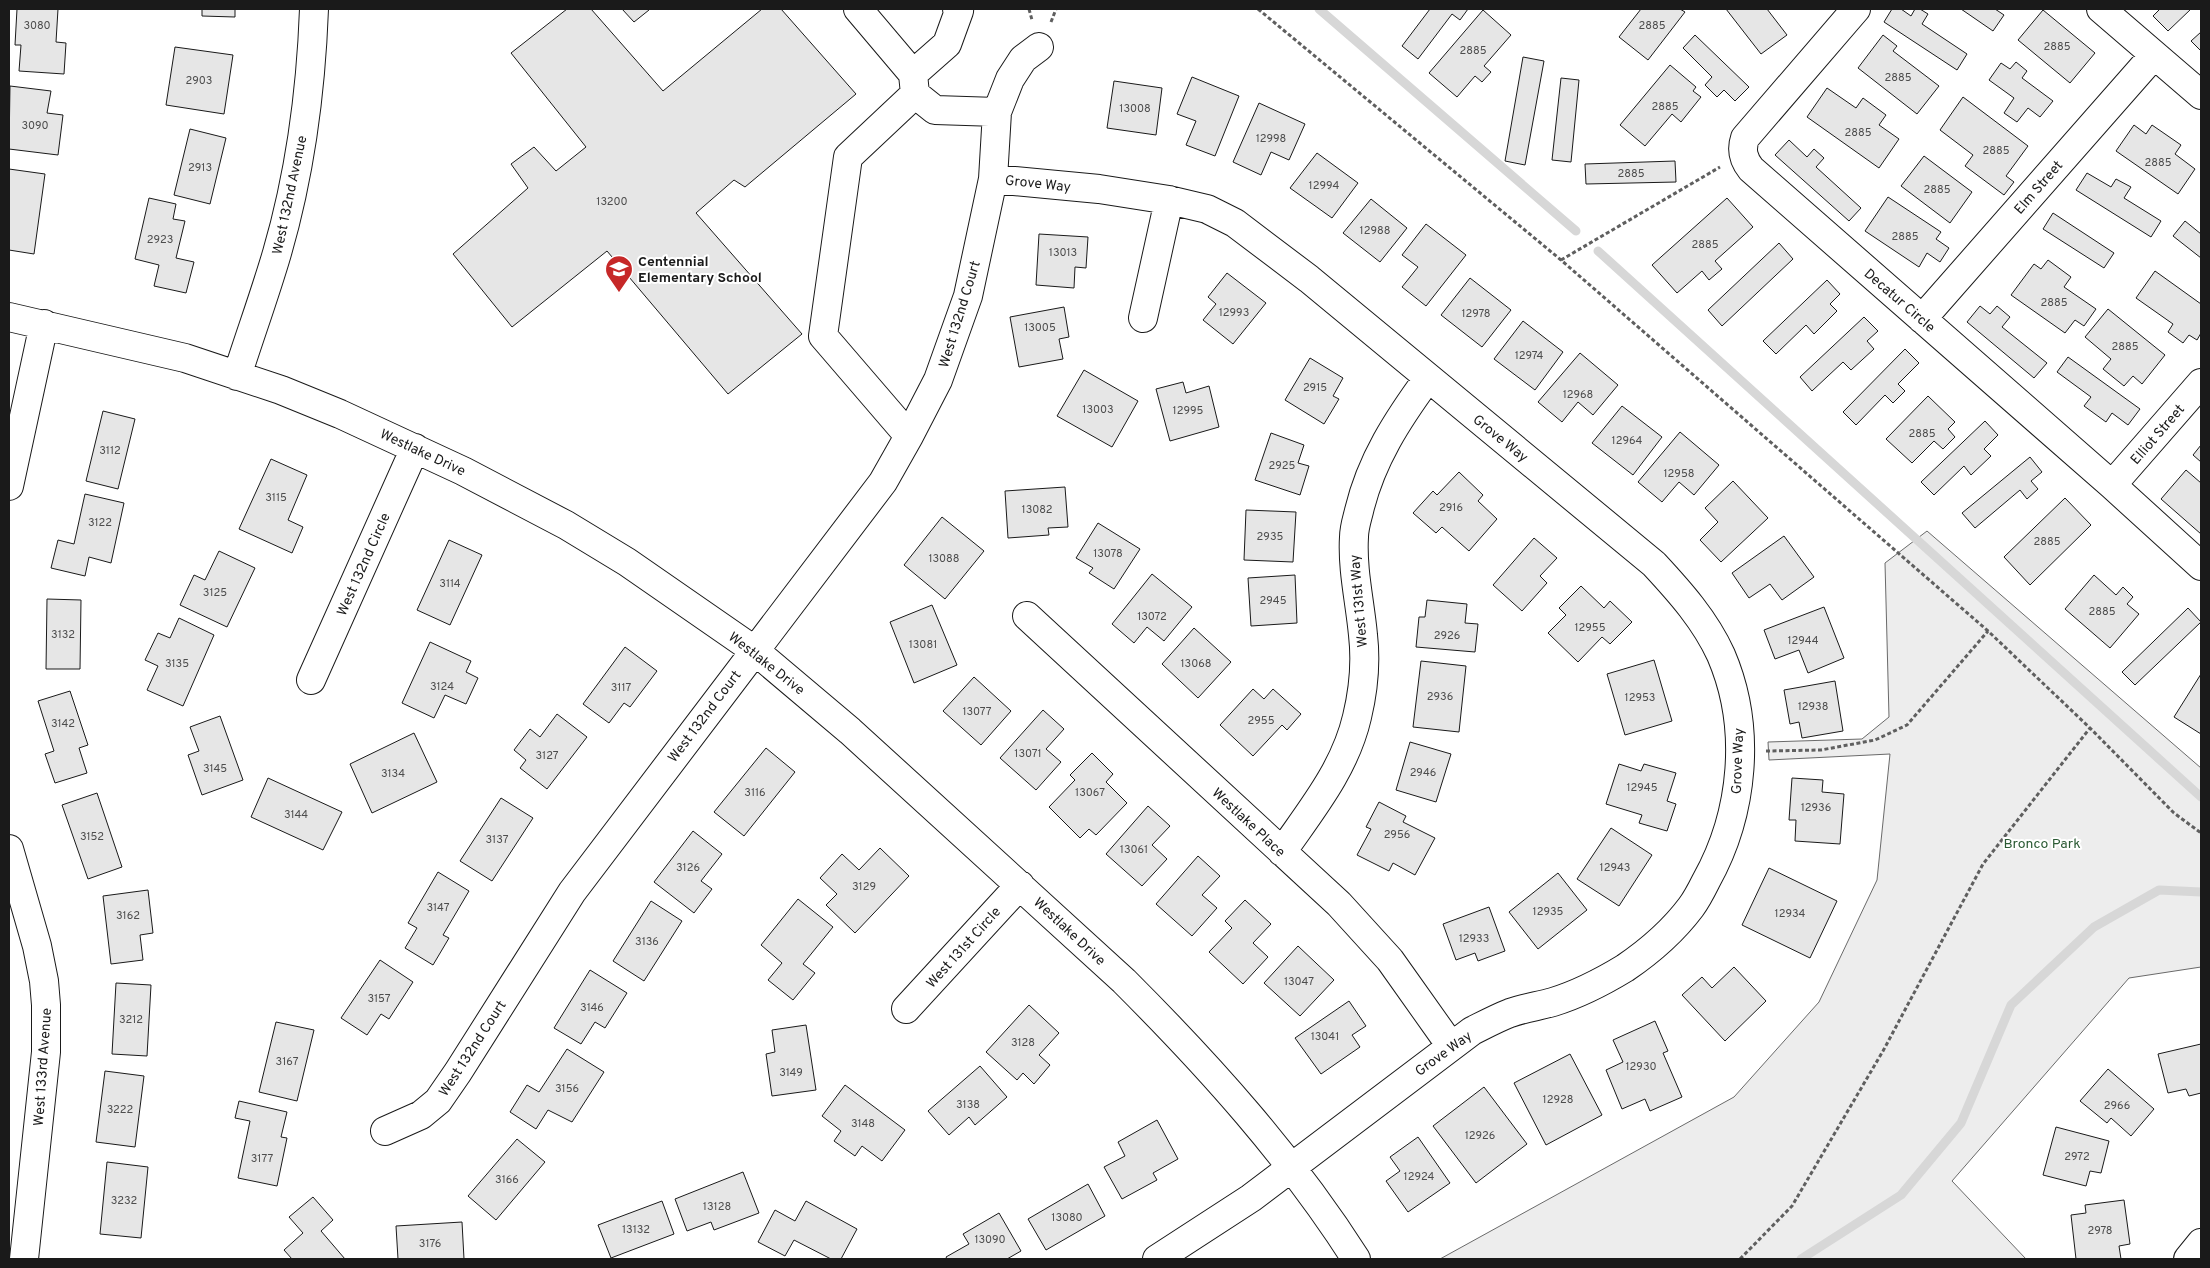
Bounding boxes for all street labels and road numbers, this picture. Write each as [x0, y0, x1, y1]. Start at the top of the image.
street label: West 132nd Avenue [270, 134, 311, 256]
street label: Elm Street [2011, 158, 2067, 218]
street label: Grove Way [1004, 173, 1072, 196]
street label: West 132nd Court [936, 259, 985, 370]
street label: Decatur Circle [1860, 266, 1938, 337]
street label: Elliot Street [2127, 401, 2189, 469]
street label: Grove Way [1469, 412, 1531, 467]
street label: Westlake Drive [377, 426, 468, 481]
street label: West 132nd Circle [334, 510, 395, 619]
street label: West 131st Way [1347, 554, 1372, 648]
street label: Westlake Drive [724, 629, 808, 699]
street label: West 132nd Court [665, 667, 745, 766]
street label: Grove Way [1729, 728, 1748, 794]
street label: Westlake Place [1208, 785, 1288, 861]
street label: Westlake Drive [1029, 894, 1109, 970]
street label: West 131st Circle [923, 904, 1005, 992]
street label: West 132nd Court [436, 998, 511, 1100]
street label: West 133rd Avenue [31, 1007, 56, 1127]
street label: Grove Way [1412, 1028, 1476, 1081]

